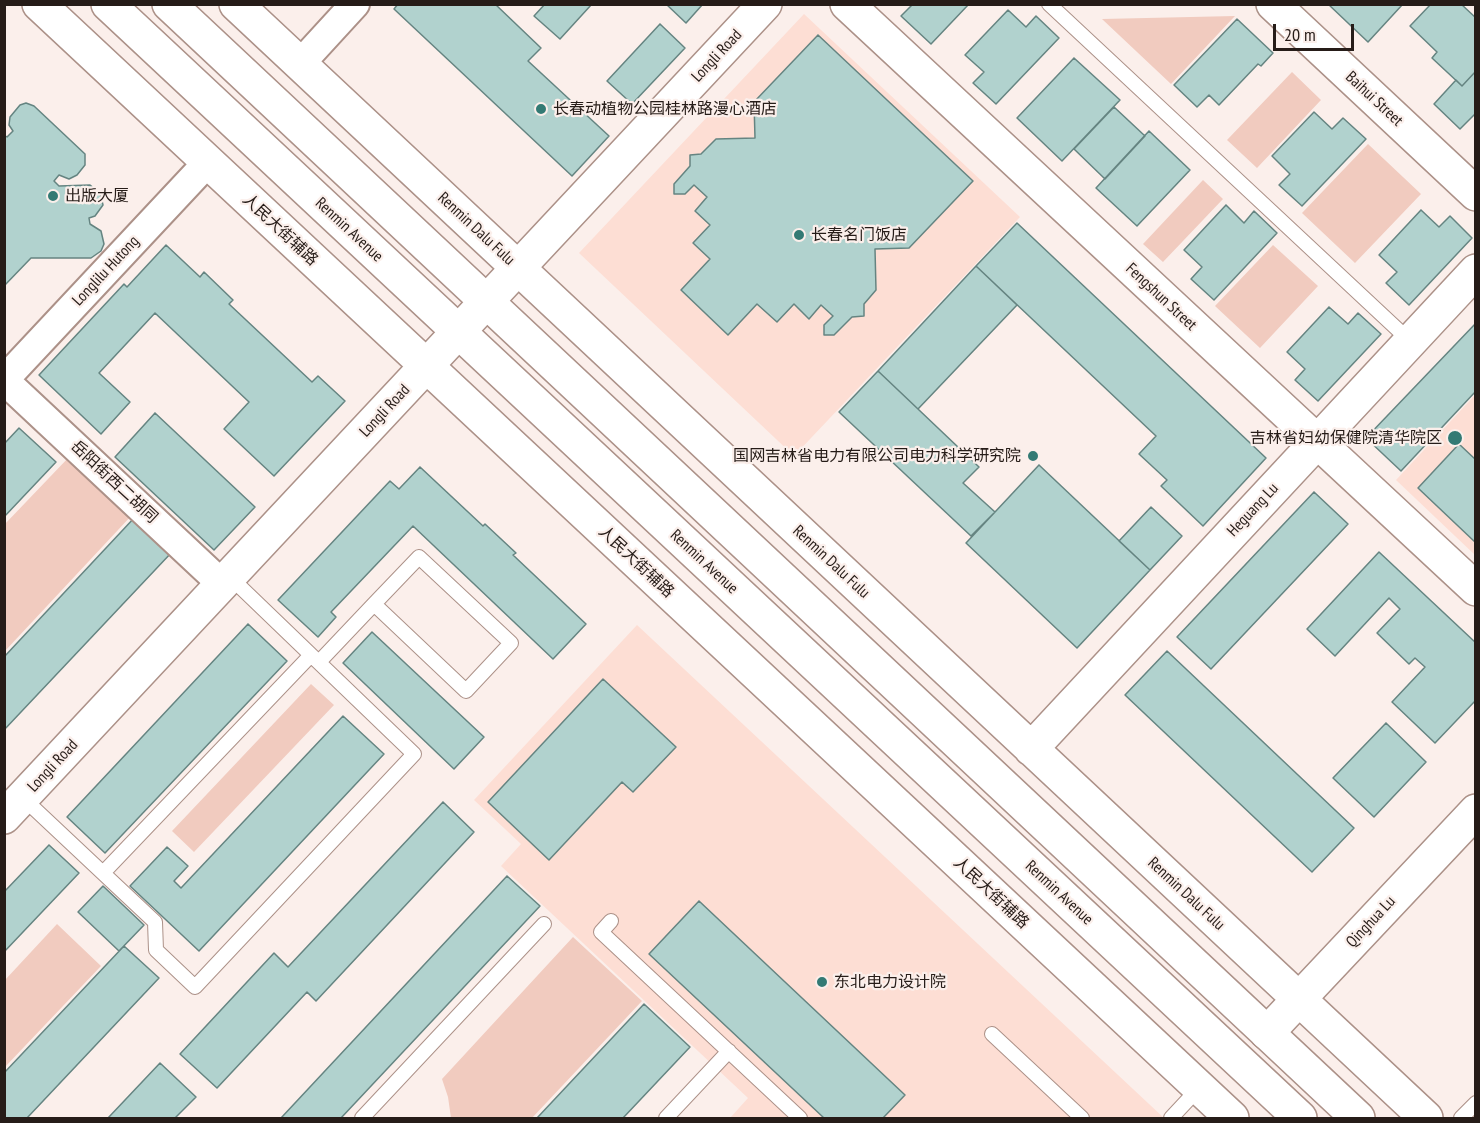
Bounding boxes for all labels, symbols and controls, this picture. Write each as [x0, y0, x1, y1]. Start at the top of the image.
scale bar [1276, 12, 1357, 50]
text: 20 m [1284, 23, 1316, 46]
street label: Longli Road [688, 26, 746, 86]
street label: Baihui Street [1341, 68, 1407, 130]
place label: 长春动植物公园桂林路漫心酒店 [553, 99, 777, 119]
marker: 长春动植物公园桂林路漫心酒店 [534, 102, 548, 116]
place label: 出版大厦 [65, 186, 129, 206]
marker: 出版大厦 [46, 189, 60, 203]
street label: Renmin Dalu Fulu [434, 189, 518, 269]
street label: 人民大街辅路 [238, 190, 322, 270]
street label: Renmin Avenue [311, 194, 387, 266]
place label: 长春名门饭店 [811, 225, 907, 245]
marker: 长春名门饭店 [792, 228, 806, 242]
street label: Longlilu Hutong [69, 232, 143, 310]
street label: Fengshun Street [1122, 259, 1200, 335]
street label: Longli Road [356, 381, 414, 441]
place label: 吉林省妇幼保健院清华院区 [1250, 428, 1442, 448]
marker: 吉林省妇幼保健院清华院区 [1446, 429, 1464, 447]
street label: 岳阳街西二胡同 [66, 437, 162, 527]
place label: 国网吉林省电力有限公司电力科学研究院 [733, 446, 1021, 466]
marker: 国网吉林省电力有限公司电力科学研究院 [1026, 449, 1040, 463]
street label: Heguang Lu [1223, 479, 1283, 541]
street label: 人民大街辅路 [594, 522, 678, 602]
street label: Renmin Dalu Fulu [789, 522, 873, 602]
street label: Renmin Avenue [666, 526, 742, 598]
street label: Longli Road [24, 736, 82, 796]
street label: 人民大街辅路 [949, 853, 1033, 933]
street label: Renmin Dalu Fulu [1144, 854, 1228, 934]
street label: Renmin Avenue [1021, 857, 1097, 929]
street label: Qinghua Lu [1342, 892, 1400, 952]
place label: 东北电力设计院 [834, 972, 946, 992]
marker: 东北电力设计院 [815, 975, 829, 989]

